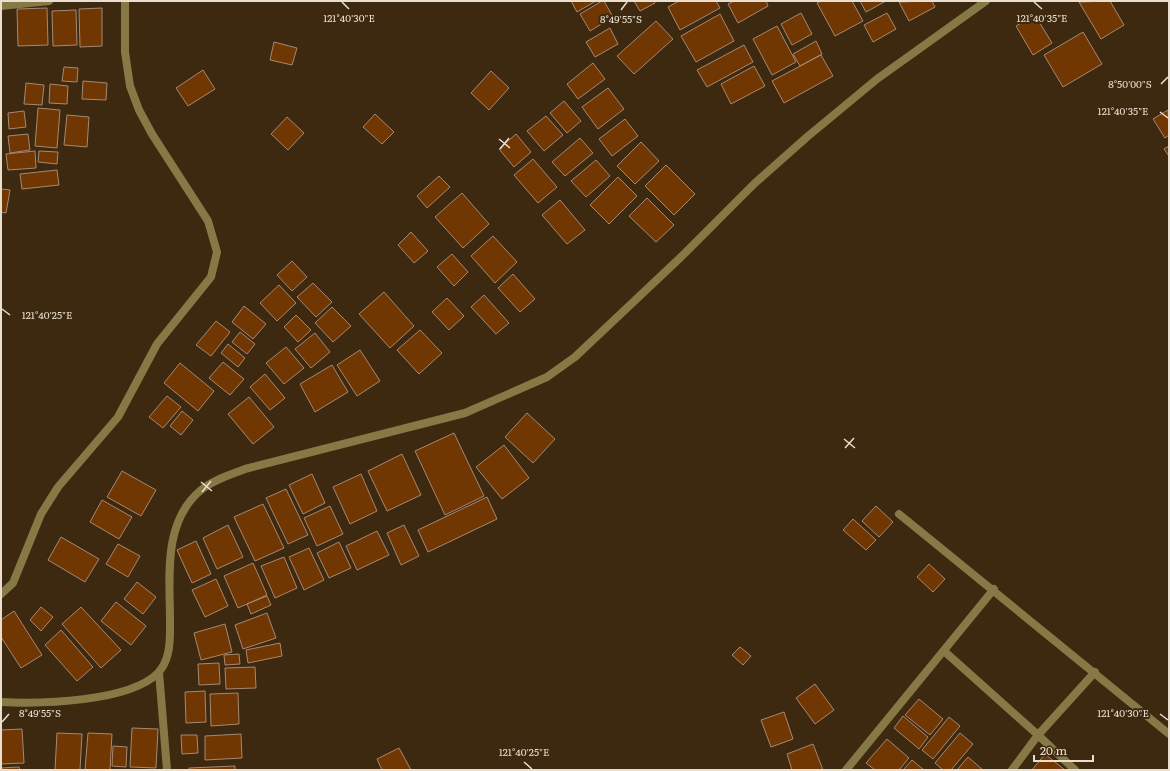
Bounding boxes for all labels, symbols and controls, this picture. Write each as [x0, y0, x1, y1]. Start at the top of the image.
text: 121°40'30"E [323, 10, 375, 25]
text: 121°40'35"E [1017, 10, 1067, 25]
text: 8°49'55"S [600, 11, 642, 26]
text: 8°50'00"S [1108, 76, 1152, 91]
text: 121°40'35"E [1098, 103, 1148, 118]
text: 121°40'25"E [22, 307, 72, 322]
text: 8°49'55"S [19, 705, 61, 720]
text: 121°40'30"E [1097, 705, 1149, 720]
scale bar [1034, 737, 1093, 763]
text: 20 m [1040, 741, 1067, 759]
text: 121°40'25"E [499, 744, 549, 759]

